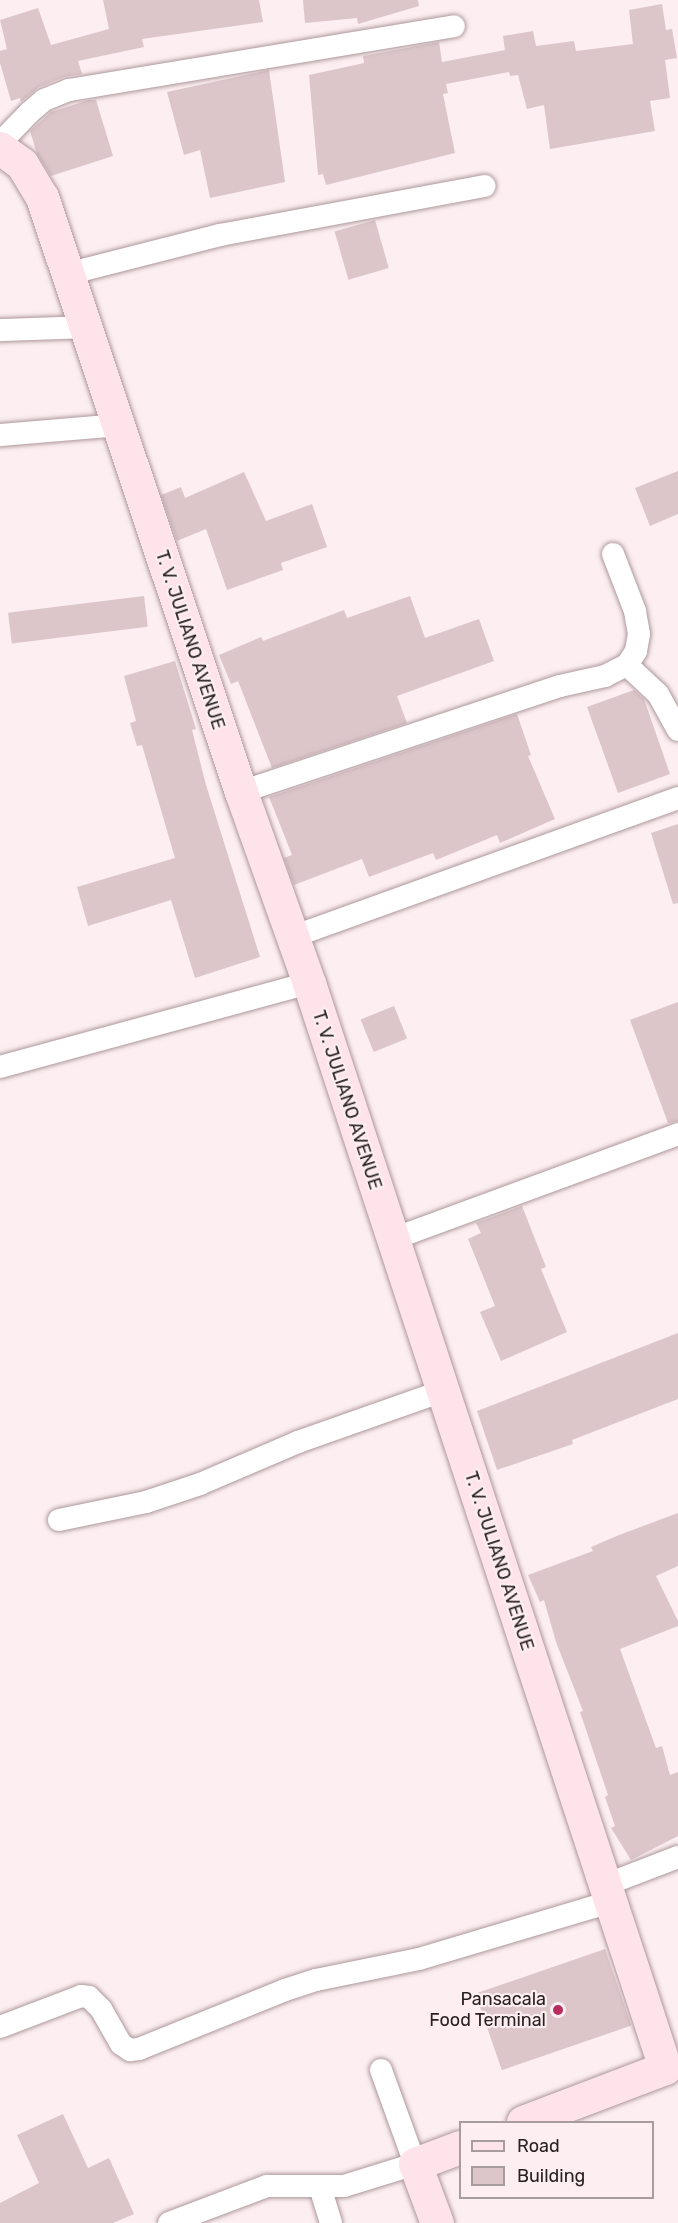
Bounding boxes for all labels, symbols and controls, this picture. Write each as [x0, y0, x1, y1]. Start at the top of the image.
street label: T. V. JULIANO AVENUE [151, 547, 229, 733]
street label: T. V. JULIANO AVENUE [308, 1007, 386, 1193]
street label: T. V. JULIANO AVENUE [460, 1468, 538, 1654]
place label: Pansacala Food Terminal [429, 1989, 546, 2032]
marker: Pansacala Food Terminal [551, 2003, 565, 2017]
legend [459, 2121, 654, 2199]
text: Road [517, 2135, 560, 2157]
text: Building [517, 2165, 585, 2187]

